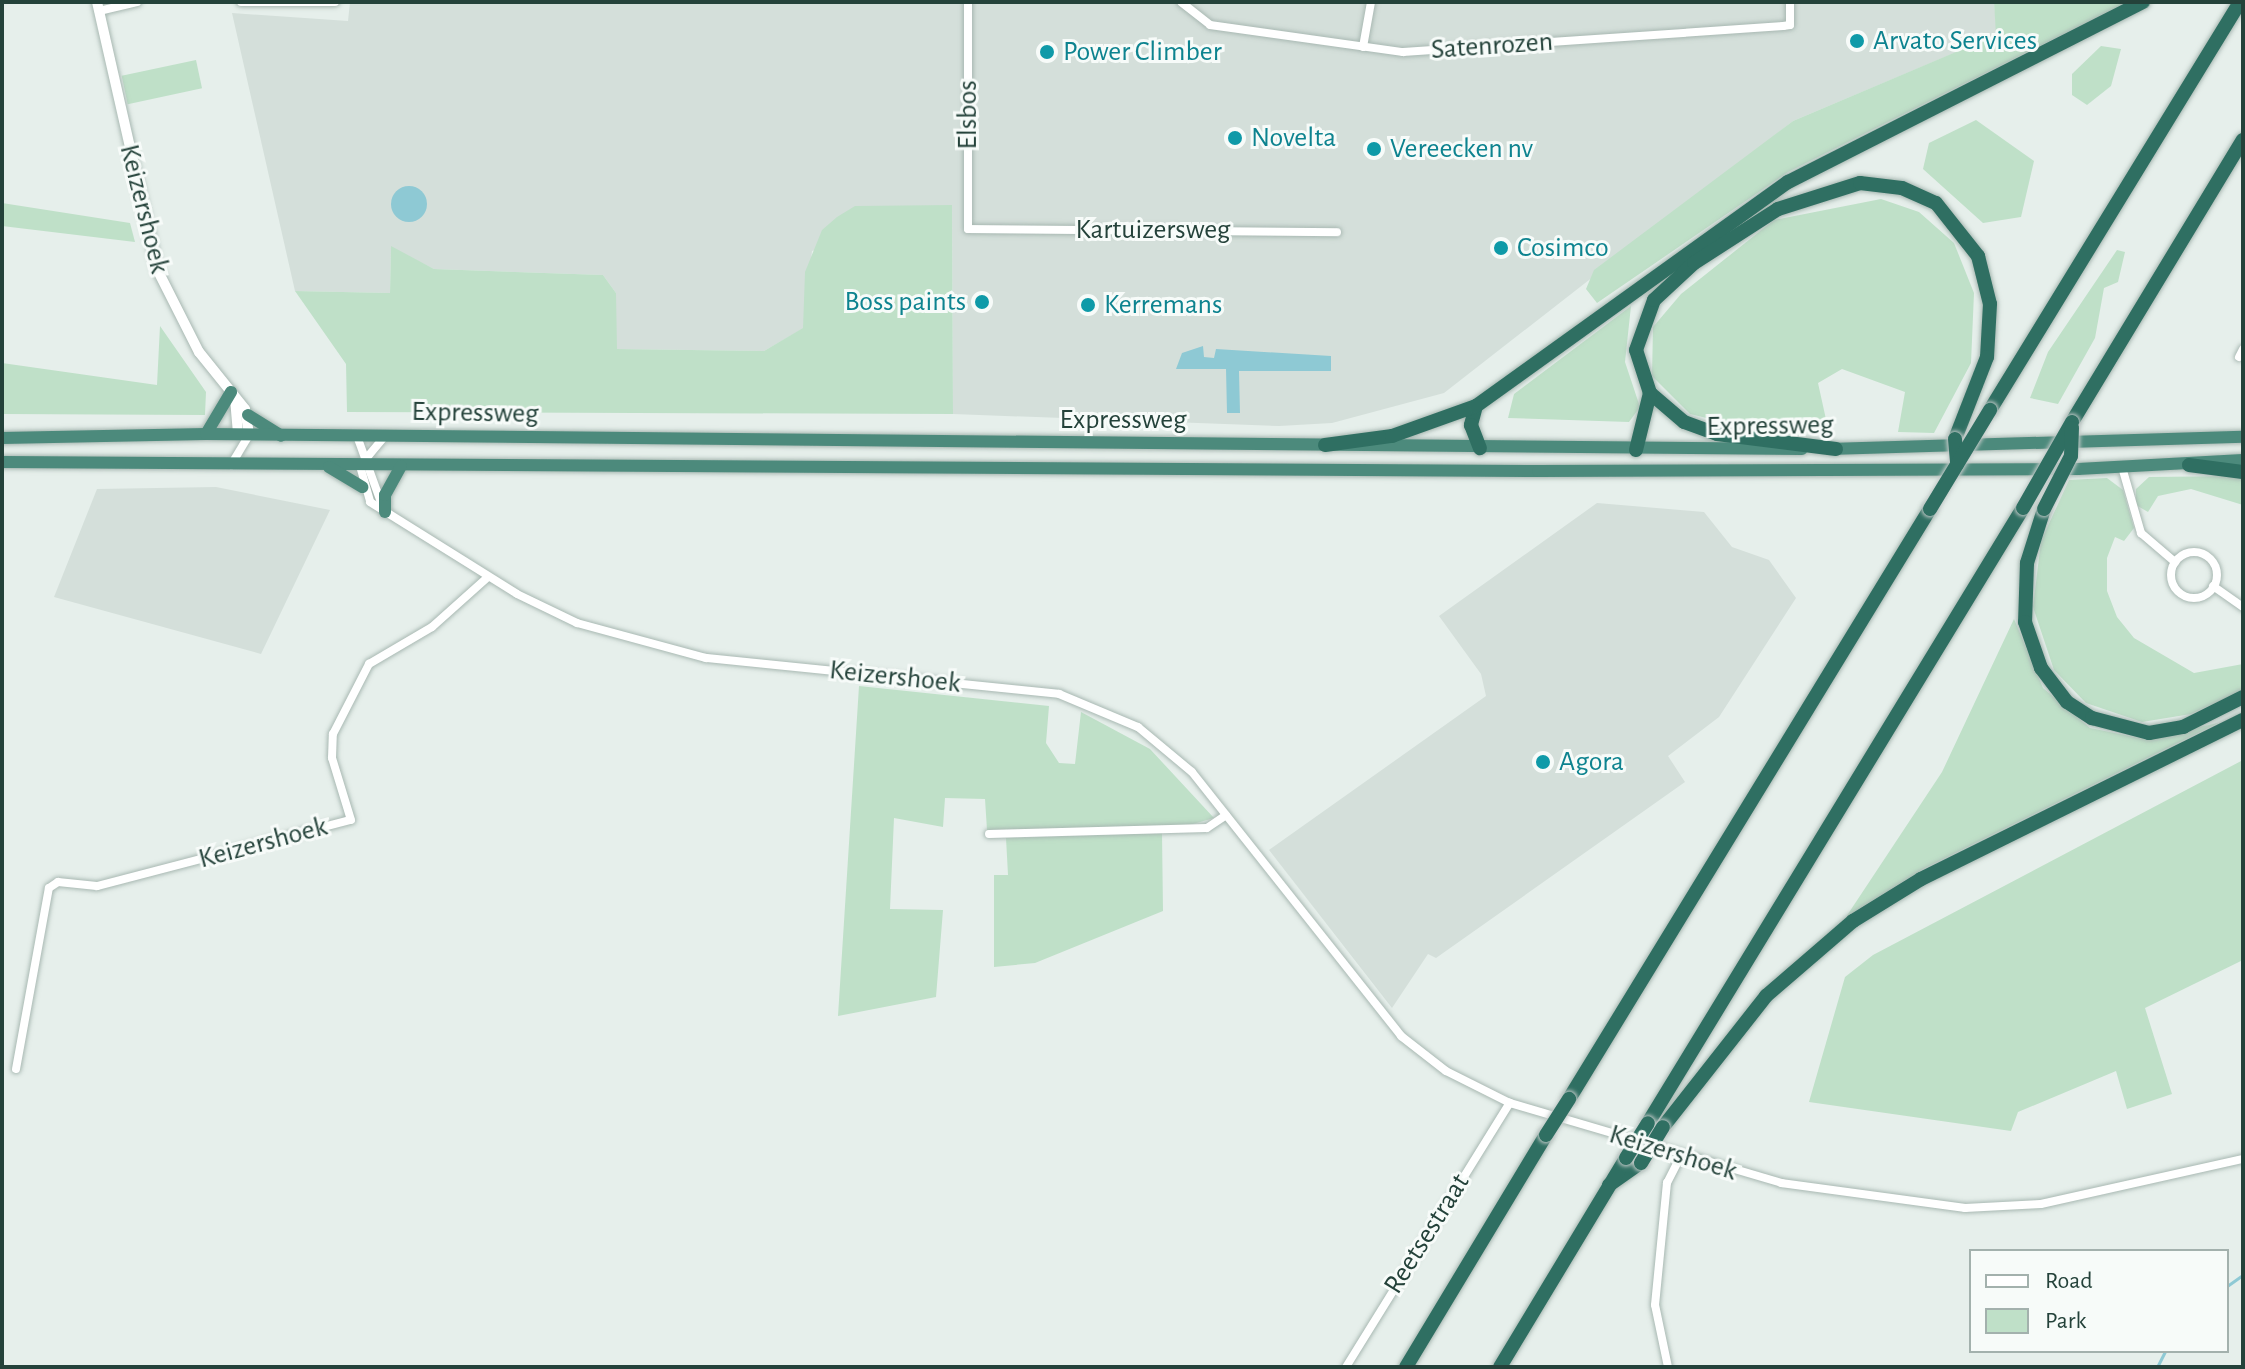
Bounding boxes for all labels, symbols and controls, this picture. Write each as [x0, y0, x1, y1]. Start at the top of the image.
place label: Arvato Services [1873, 24, 2037, 58]
street label: Satenrozen [1430, 25, 1554, 67]
marker: Arvato Services [1848, 32, 1866, 50]
place label: Power Climber [1063, 35, 1222, 69]
marker: Power Climber [1038, 43, 1056, 61]
street label: Elsbos [951, 80, 985, 150]
place label: Novelta [1251, 121, 1336, 155]
marker: Novelta [1226, 129, 1244, 147]
place label: Vereecken nv [1390, 132, 1533, 166]
marker: Vereecken nv [1365, 140, 1383, 158]
street label: Keizershoek [112, 141, 176, 277]
street label: Kartuizersweg [1076, 213, 1230, 247]
place label: Cosimco [1517, 231, 1609, 265]
marker: Cosimco [1492, 239, 1510, 257]
place label: Boss paints [844, 285, 966, 319]
place label: Kerremans [1104, 288, 1222, 322]
marker: Boss paints [973, 293, 991, 311]
marker: Kerremans [1079, 296, 1097, 314]
street label: Expressweg [411, 395, 539, 431]
street label: Expressweg [1059, 403, 1187, 437]
street label: Expressweg [1706, 408, 1834, 444]
street label: Keizershoek [828, 653, 962, 701]
place label: Agora [1559, 745, 1624, 779]
marker: Agora [1534, 753, 1552, 771]
street label: Keizershoek [195, 810, 331, 876]
street label: Keizershoek [1605, 1118, 1741, 1188]
street label: Reetsestraat [1377, 1168, 1477, 1300]
legend [1969, 1249, 2229, 1353]
text: Road [2045, 1269, 2093, 1293]
text: Park [2045, 1309, 2086, 1333]

